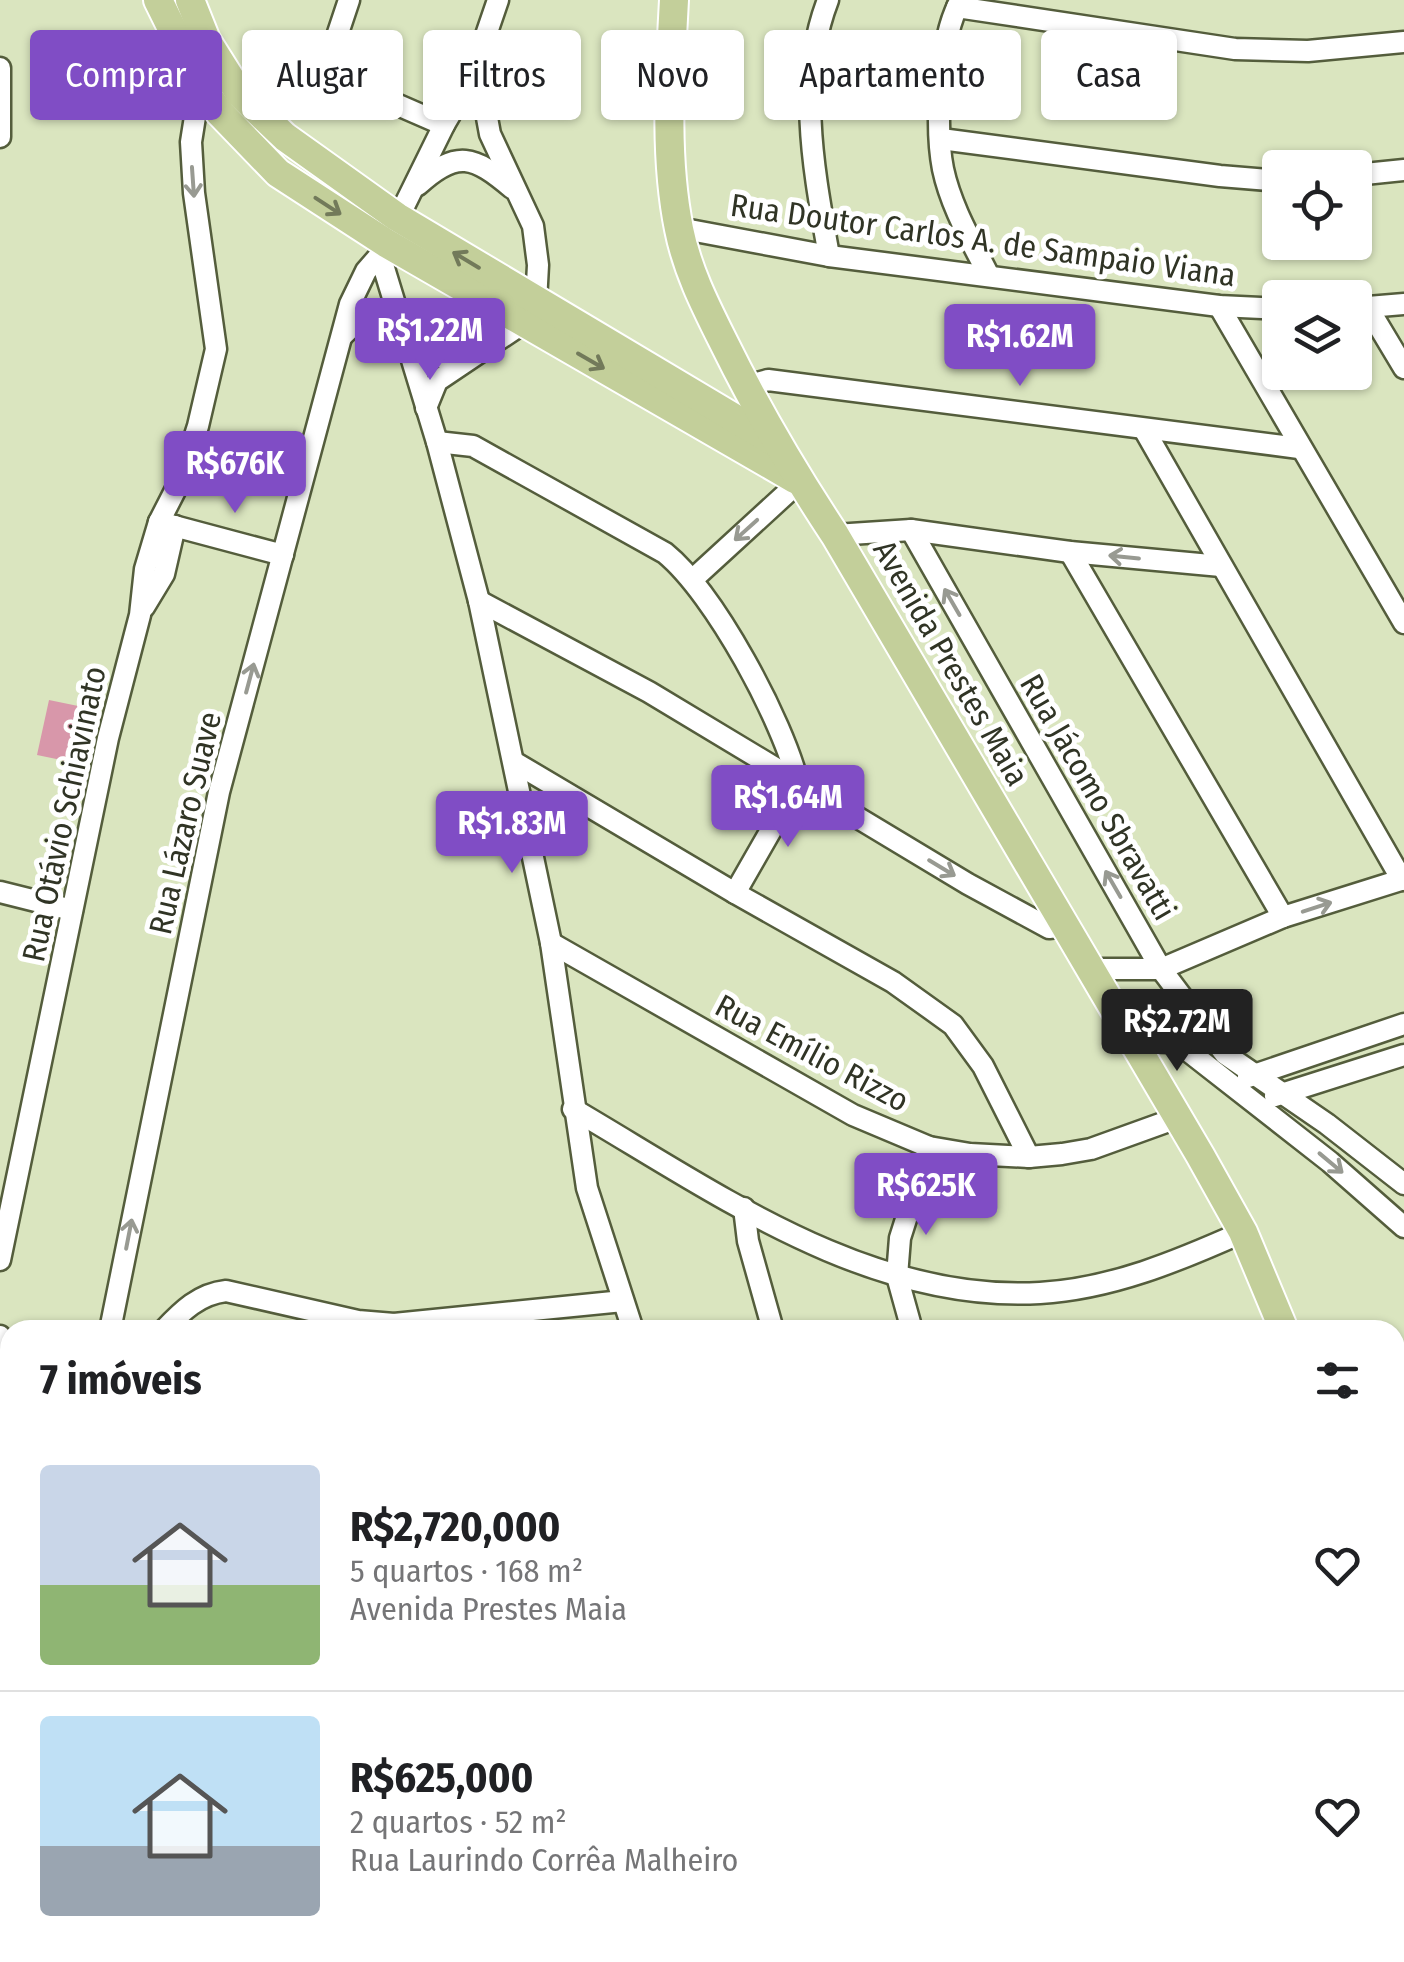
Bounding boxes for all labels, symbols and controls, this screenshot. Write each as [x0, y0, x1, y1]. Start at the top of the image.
chip: Comprar [30, 30, 222, 120]
chip: Alugar [242, 30, 403, 120]
chip: Filtros [423, 30, 581, 120]
chip: Novo [601, 30, 744, 120]
chip: Apartamento [764, 30, 1021, 120]
chip: Casa [1041, 30, 1177, 120]
map controls [1262, 150, 1372, 390]
button: locate [1262, 150, 1372, 260]
one-way arrow [184, 165, 203, 198]
street label: Rua Doutor Carlos A. de Sampaio Viana [728, 186, 1238, 294]
one-way arrow [313, 195, 342, 216]
one-way arrow [452, 250, 481, 270]
button: layers [1262, 280, 1372, 390]
pin: R$1.22M [338, 298, 522, 383]
pin: R$1.62M [928, 304, 1112, 389]
text: R$1.22M [377, 311, 483, 349]
text: R$1.62M [966, 317, 1074, 355]
one-way arrow [577, 351, 605, 371]
pin: R$676K [154, 431, 316, 516]
text: R$676K [186, 444, 284, 482]
one-way arrow [734, 519, 759, 542]
street label: Avenida Prestes Maia [865, 534, 1037, 792]
one-way arrow [1108, 547, 1140, 566]
one-way arrow [942, 587, 962, 617]
one-way arrow [242, 662, 261, 694]
street label: Rua Otávio Schiavinato [14, 663, 114, 965]
street label: Rua Jácomo Sbravatti [1012, 667, 1184, 927]
street label: Rua Lázaro Suave [141, 708, 229, 938]
pin: R$1.64M [696, 765, 880, 850]
text: R$1.64M [733, 778, 843, 816]
pin: R$1.83M [420, 791, 604, 876]
text: R$1.83M [458, 804, 566, 842]
one-way arrow [927, 858, 956, 878]
one-way arrow [1103, 870, 1123, 899]
one-way arrow [1301, 896, 1332, 914]
street label: Rua Emílio Rizzo [709, 986, 915, 1120]
pin: R$2.72M [1085, 989, 1269, 1074]
text: R$2.72M [1124, 1002, 1230, 1040]
one-way arrow [1317, 1152, 1343, 1174]
pin: R$625K [845, 1153, 1007, 1238]
text: R$625K [876, 1166, 976, 1204]
one-way arrow [121, 1219, 140, 1251]
icon: filters [1310, 1353, 1365, 1408]
text: 7 imóveis [40, 1355, 202, 1405]
text: R$2,720,000 [350, 1502, 561, 1552]
icon: home [120, 1505, 240, 1625]
icon: heart [1310, 1538, 1365, 1593]
text: 5 quartos · 168 m² [350, 1552, 583, 1590]
text: Avenida Prestes Maia [350, 1590, 627, 1628]
text: R$625,000 [350, 1753, 534, 1803]
icon: home [120, 1756, 240, 1876]
icon: heart [1310, 1789, 1365, 1844]
text: 2 quartos · 52 m² [350, 1803, 567, 1841]
text: Rua Laurindo Corrêa Malheiro [350, 1841, 738, 1879]

